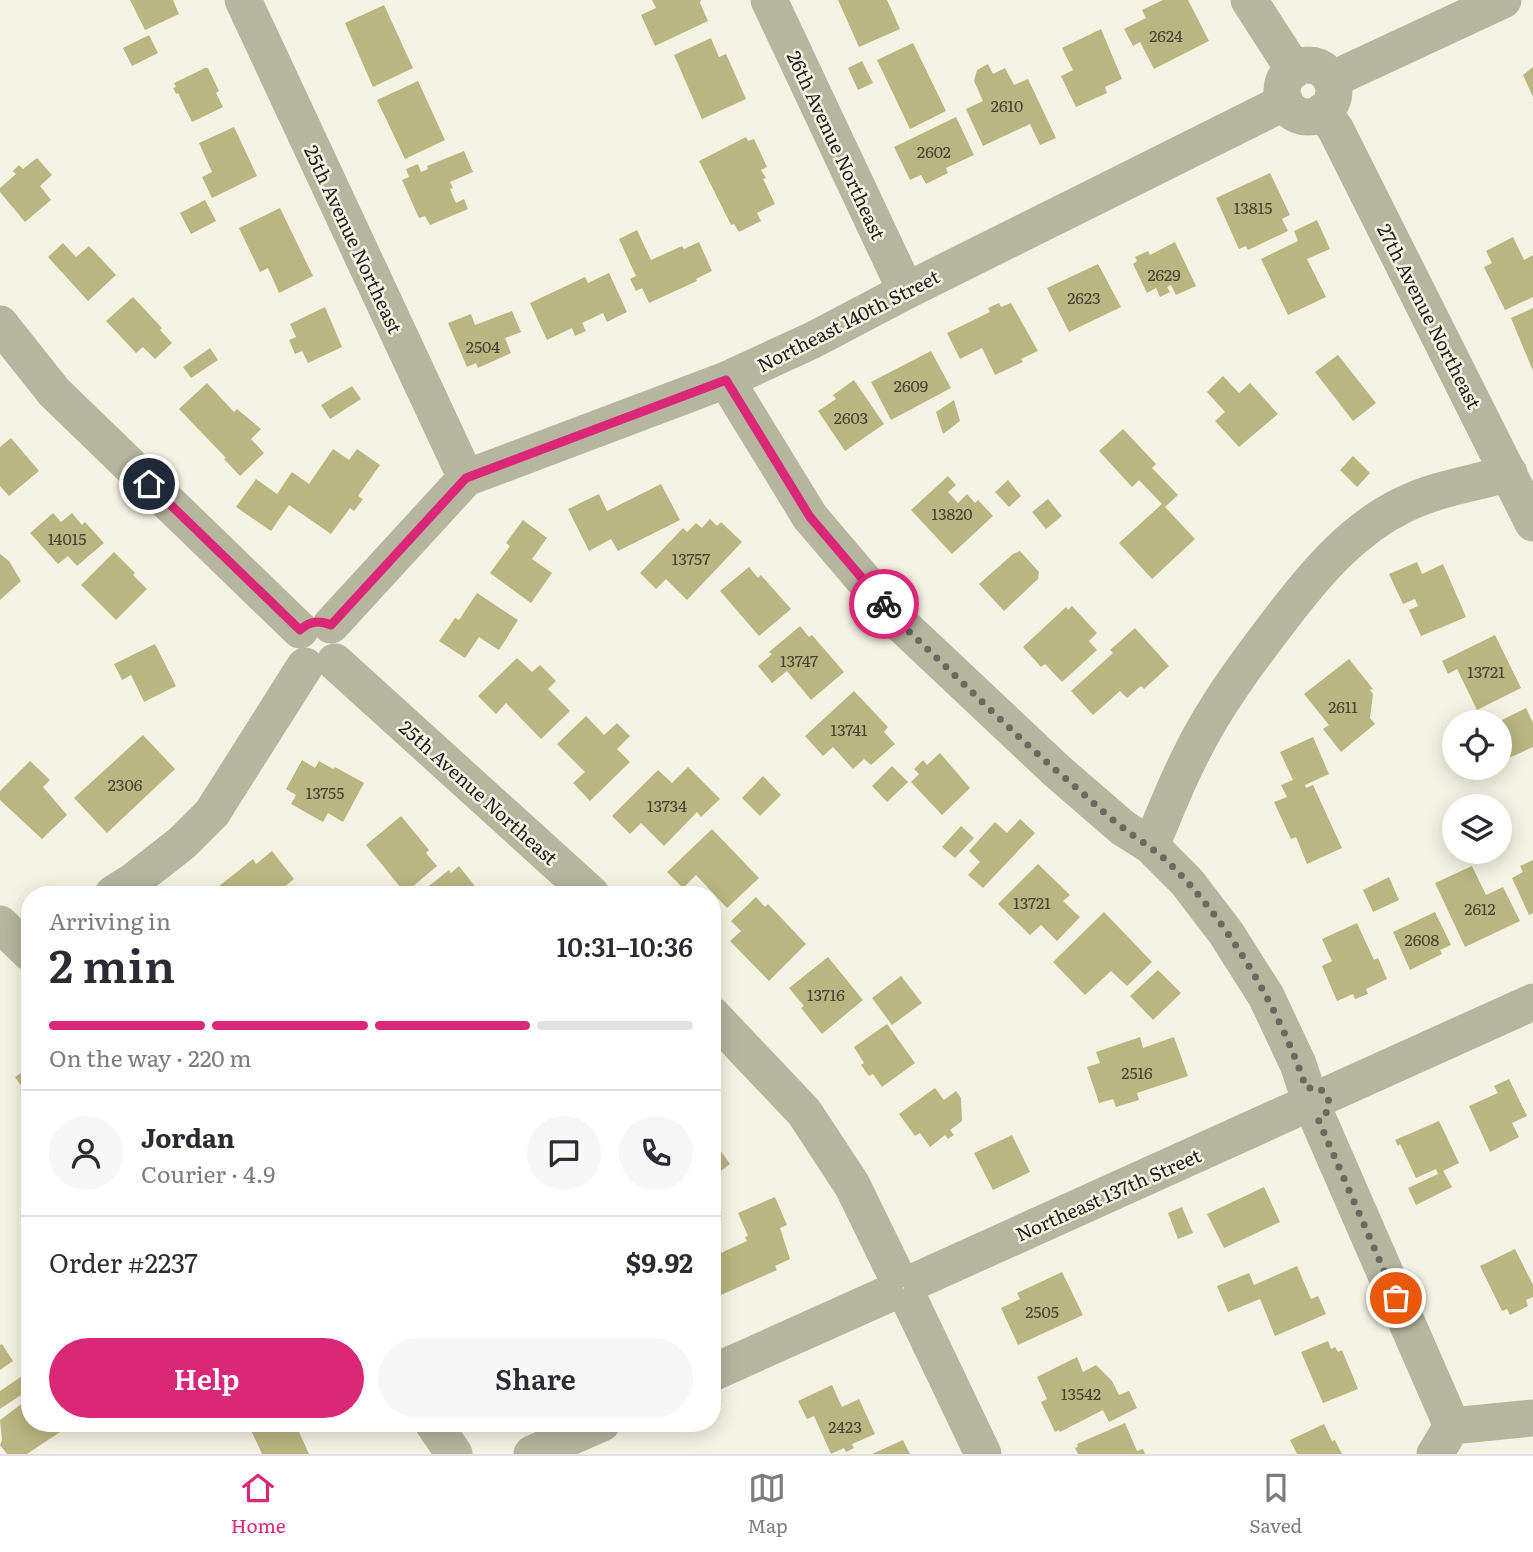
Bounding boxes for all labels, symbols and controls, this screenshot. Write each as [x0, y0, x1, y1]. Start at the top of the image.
house number: 2624 [1149, 23, 1183, 47]
street label: 26th Avenue Northeast [781, 46, 893, 244]
house number: 2610 [991, 93, 1023, 117]
house number: 2602 [917, 139, 951, 163]
street label: 25th Avenue Northeast [298, 140, 410, 338]
house number: 13815 [1234, 195, 1272, 219]
street label: 27th Avenue Northeast [1371, 218, 1489, 414]
street label: Northeast 140th Street [752, 262, 944, 378]
house number: 2629 [1147, 262, 1181, 286]
house number: 2623 [1067, 285, 1101, 309]
house number: 2504 [466, 334, 500, 358]
house number: 2609 [894, 373, 928, 397]
house number: 2603 [834, 405, 868, 429]
pin [119, 454, 179, 514]
icon: home [130, 465, 168, 503]
house number: 13820 [931, 501, 973, 525]
house number: 14015 [48, 526, 86, 550]
house number: 13757 [672, 546, 710, 570]
courier [849, 569, 919, 639]
icon: bike [865, 585, 903, 623]
house number: 13747 [780, 648, 818, 672]
house number: 13721 [1467, 659, 1505, 683]
house number: 2611 [1328, 694, 1358, 718]
map controls [1442, 710, 1512, 864]
button: locate [1442, 710, 1512, 780]
street label: 25th Avenue Northeast [394, 713, 565, 871]
house number: 13741 [830, 717, 868, 741]
house number: 2306 [108, 772, 143, 796]
house number: 13755 [306, 780, 344, 804]
house number: 13734 [647, 793, 687, 817]
button: layers [1442, 794, 1512, 864]
house number: 13721 [1013, 890, 1051, 914]
house number: 2612 [1464, 896, 1496, 920]
text: Arriving in [49, 903, 171, 937]
text: 10:31–10:36 [557, 926, 693, 965]
house number: 2608 [1405, 927, 1440, 951]
text: 2 min [49, 929, 175, 997]
house number: 13716 [807, 982, 845, 1006]
text: On the way · 220 m [49, 1040, 252, 1074]
house number: 2516 [1121, 1060, 1153, 1084]
button: person [49, 1116, 123, 1190]
button: chat [527, 1116, 601, 1190]
button: phone [619, 1116, 693, 1190]
text: Jordan [141, 1117, 235, 1156]
street label: Northeast 137th Street [1011, 1140, 1205, 1248]
text: Courier · 4.9 [141, 1156, 275, 1190]
text: Order #2237 [49, 1242, 198, 1281]
text: $9.92 [626, 1242, 693, 1281]
pin [1366, 1268, 1426, 1328]
icon: bag [1377, 1279, 1415, 1317]
house number: 2505 [1025, 1299, 1059, 1323]
button: Help [49, 1338, 364, 1418]
button: Share [378, 1338, 693, 1418]
house number: 13542 [1061, 1381, 1101, 1405]
house number: 2423 [828, 1414, 862, 1438]
tab: Home [231, 1469, 286, 1539]
tab: Map [747, 1469, 788, 1539]
tab: Saved [1249, 1469, 1302, 1539]

